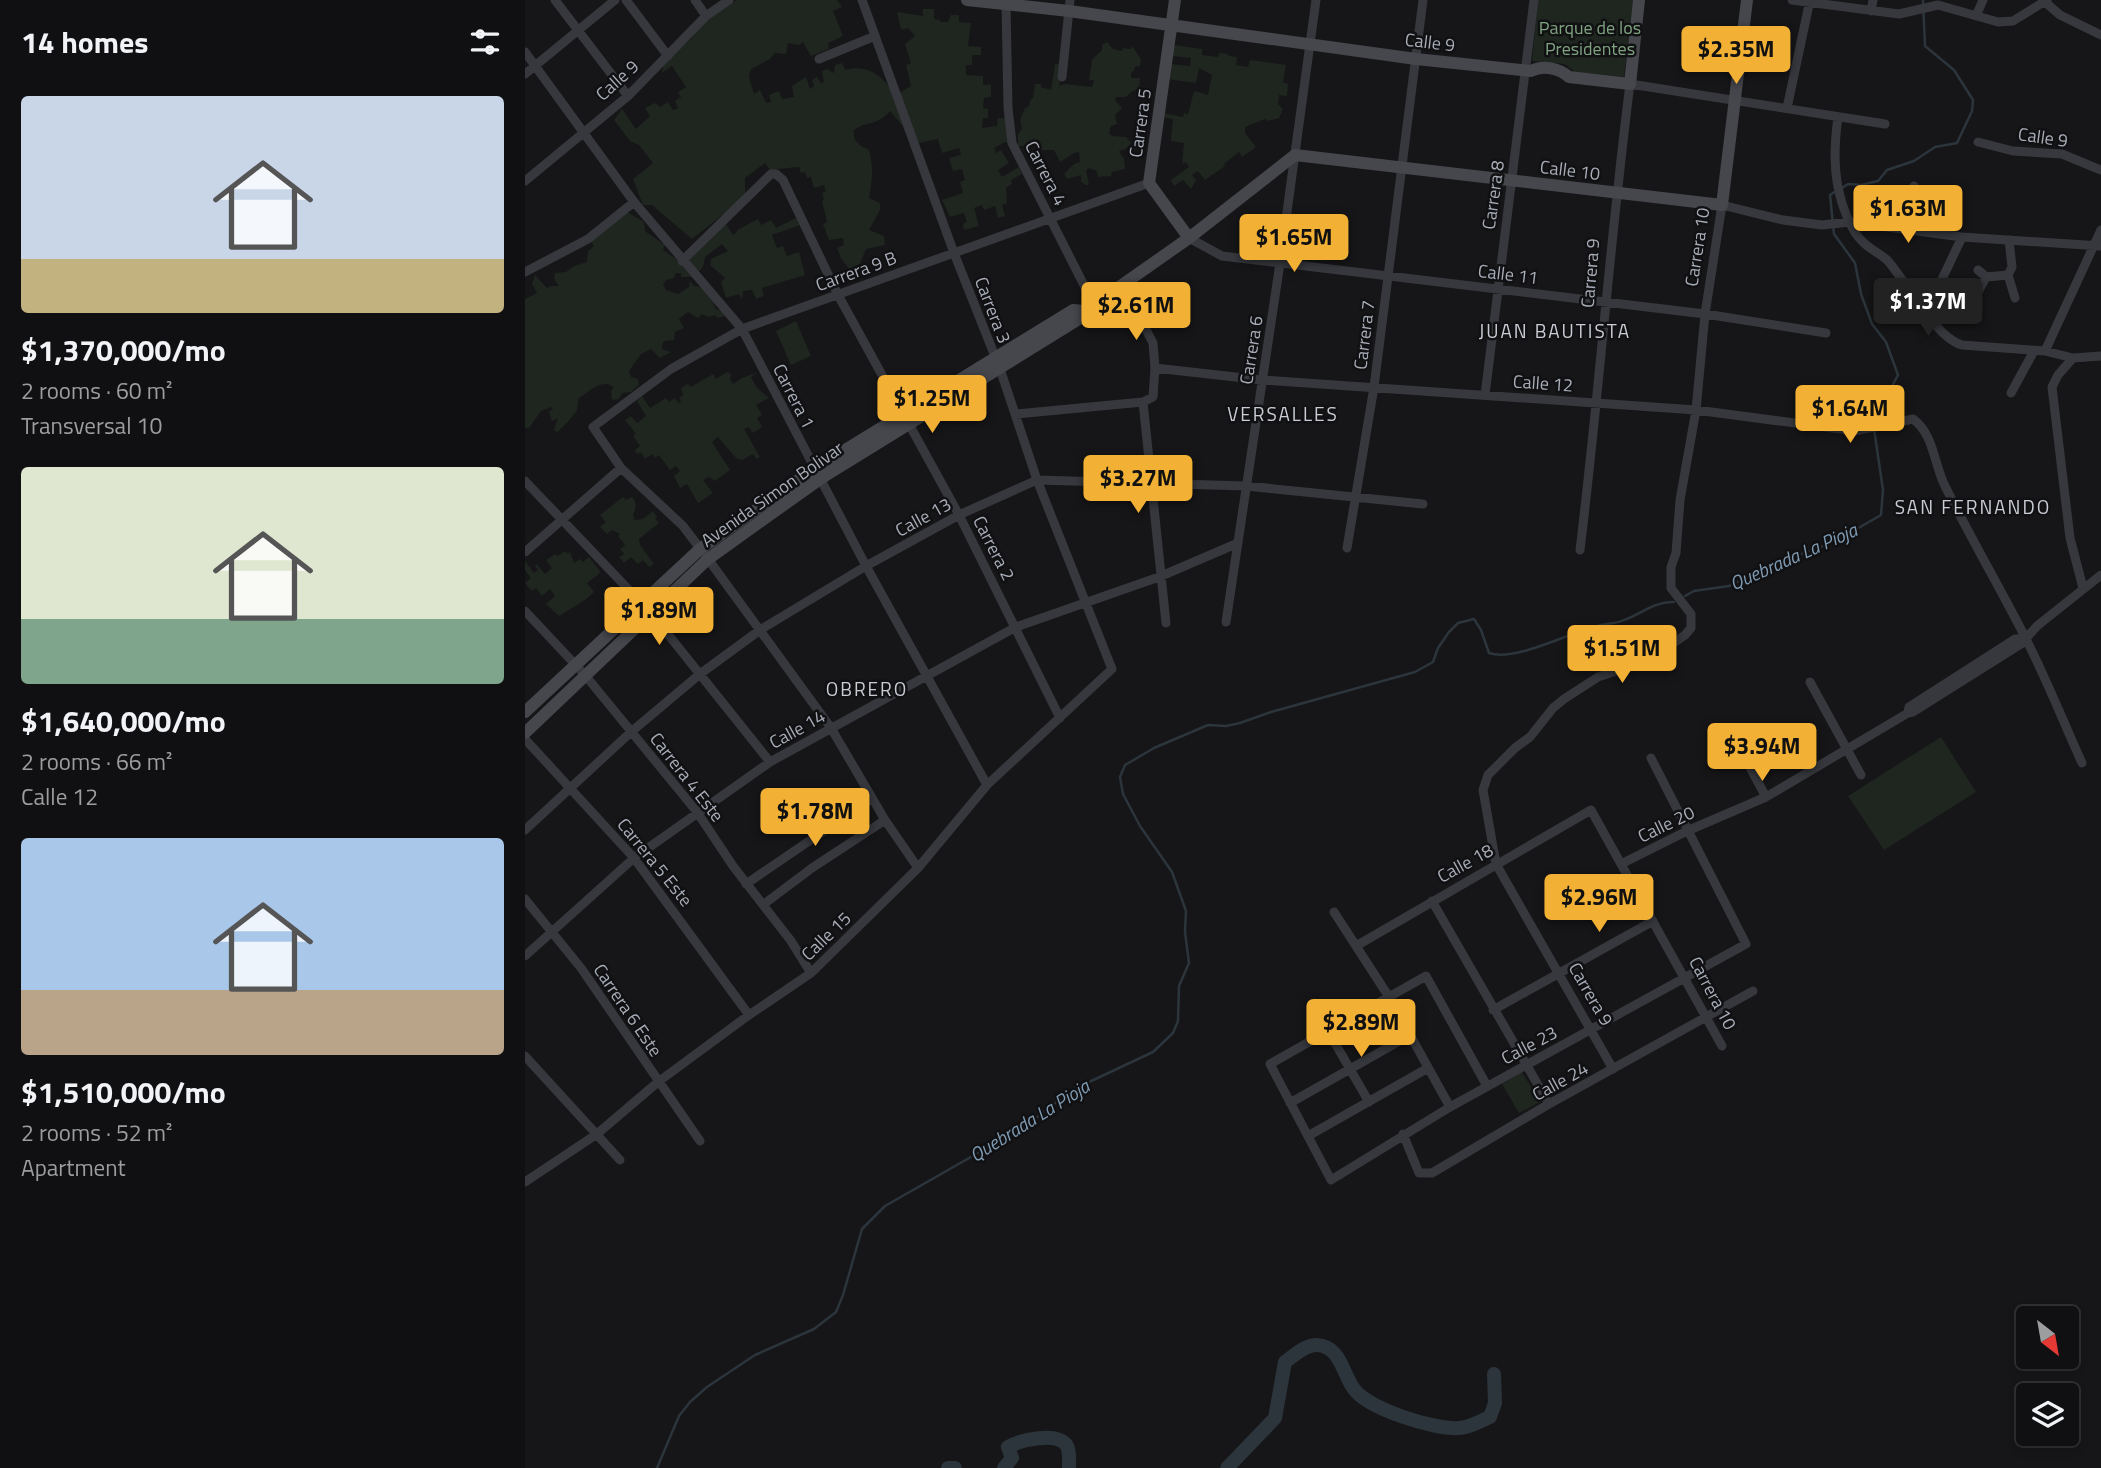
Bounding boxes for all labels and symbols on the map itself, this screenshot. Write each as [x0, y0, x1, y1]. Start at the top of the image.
park label: Parque de los Presidentes [1539, 14, 1641, 62]
street label: Calle 9 [1403, 26, 1457, 58]
pin: $2.35M [1679, 27, 1793, 86]
street label: Calle 9 [589, 53, 645, 107]
street label: Carrera 5 [1122, 87, 1158, 159]
street label: Calle 9 [2016, 120, 2070, 154]
street label: Carrera 4 [1018, 136, 1074, 210]
street label: Calle 10 [1538, 153, 1602, 187]
street label: Carrera 8 [1475, 159, 1511, 231]
pin: $1.63M [1851, 186, 1965, 245]
street label: Carrera 10 [1677, 206, 1717, 288]
pin: $1.65M [1237, 215, 1351, 274]
street label: Carrera 9 [1574, 237, 1606, 309]
street label: Carrera 9 B [812, 244, 900, 298]
street label: Calle 11 [1476, 257, 1540, 291]
street label: Carrera 3 [968, 273, 1018, 347]
pin: $1.37M [1871, 278, 1985, 338]
pin: $2.61M [1079, 282, 1193, 342]
street label: Carrera 7 [1346, 299, 1382, 371]
street label: Carrera 6 [1232, 314, 1270, 386]
district label: JUAN BAUTISTA [1479, 316, 1631, 345]
street label: Carrera 1 [766, 359, 822, 433]
street label: Calle 12 [1512, 367, 1574, 399]
pin: $1.25M [875, 376, 989, 435]
pin: $1.64M [1793, 386, 1907, 445]
district label: VERSALLES [1227, 399, 1339, 428]
street label: Avenida Simon Bolivar [695, 435, 849, 553]
pin: $3.27M [1081, 456, 1195, 515]
street label: Calle 13 [890, 491, 956, 543]
district label: SAN FERNANDO [1895, 492, 2051, 521]
street label: Carrera 2 [966, 511, 1022, 585]
water label: Quebrada La Pioja [1725, 514, 1863, 597]
pin: $1.89M [602, 588, 716, 647]
pin: $1.51M [1565, 626, 1679, 685]
district label: OBRERO [826, 674, 908, 703]
street label: Calle 14 [764, 703, 830, 755]
pin: $3.94M [1705, 724, 1819, 783]
street label: Carrera 4 Este [643, 726, 731, 828]
pin: $1.78M [758, 788, 872, 848]
street label: Calle 20 [1633, 799, 1699, 849]
street label: Carrera 5 Este [611, 812, 699, 912]
street label: Calle 18 [1432, 837, 1498, 889]
pin: $2.96M [1542, 874, 1656, 934]
street label: Calle 15 [795, 905, 857, 967]
street label: Carrera 10 [1682, 952, 1744, 1034]
street label: Carrera 9 [1562, 957, 1620, 1031]
street label: Carrera 6 Este [587, 958, 669, 1062]
pin: $2.89M [1304, 1000, 1418, 1059]
street label: Calle 23 [1496, 1019, 1562, 1071]
street label: Calle 24 [1527, 1055, 1593, 1107]
water label: Quebrada La Pioja [963, 1071, 1096, 1169]
north arrow [2016, 1306, 2079, 1368]

